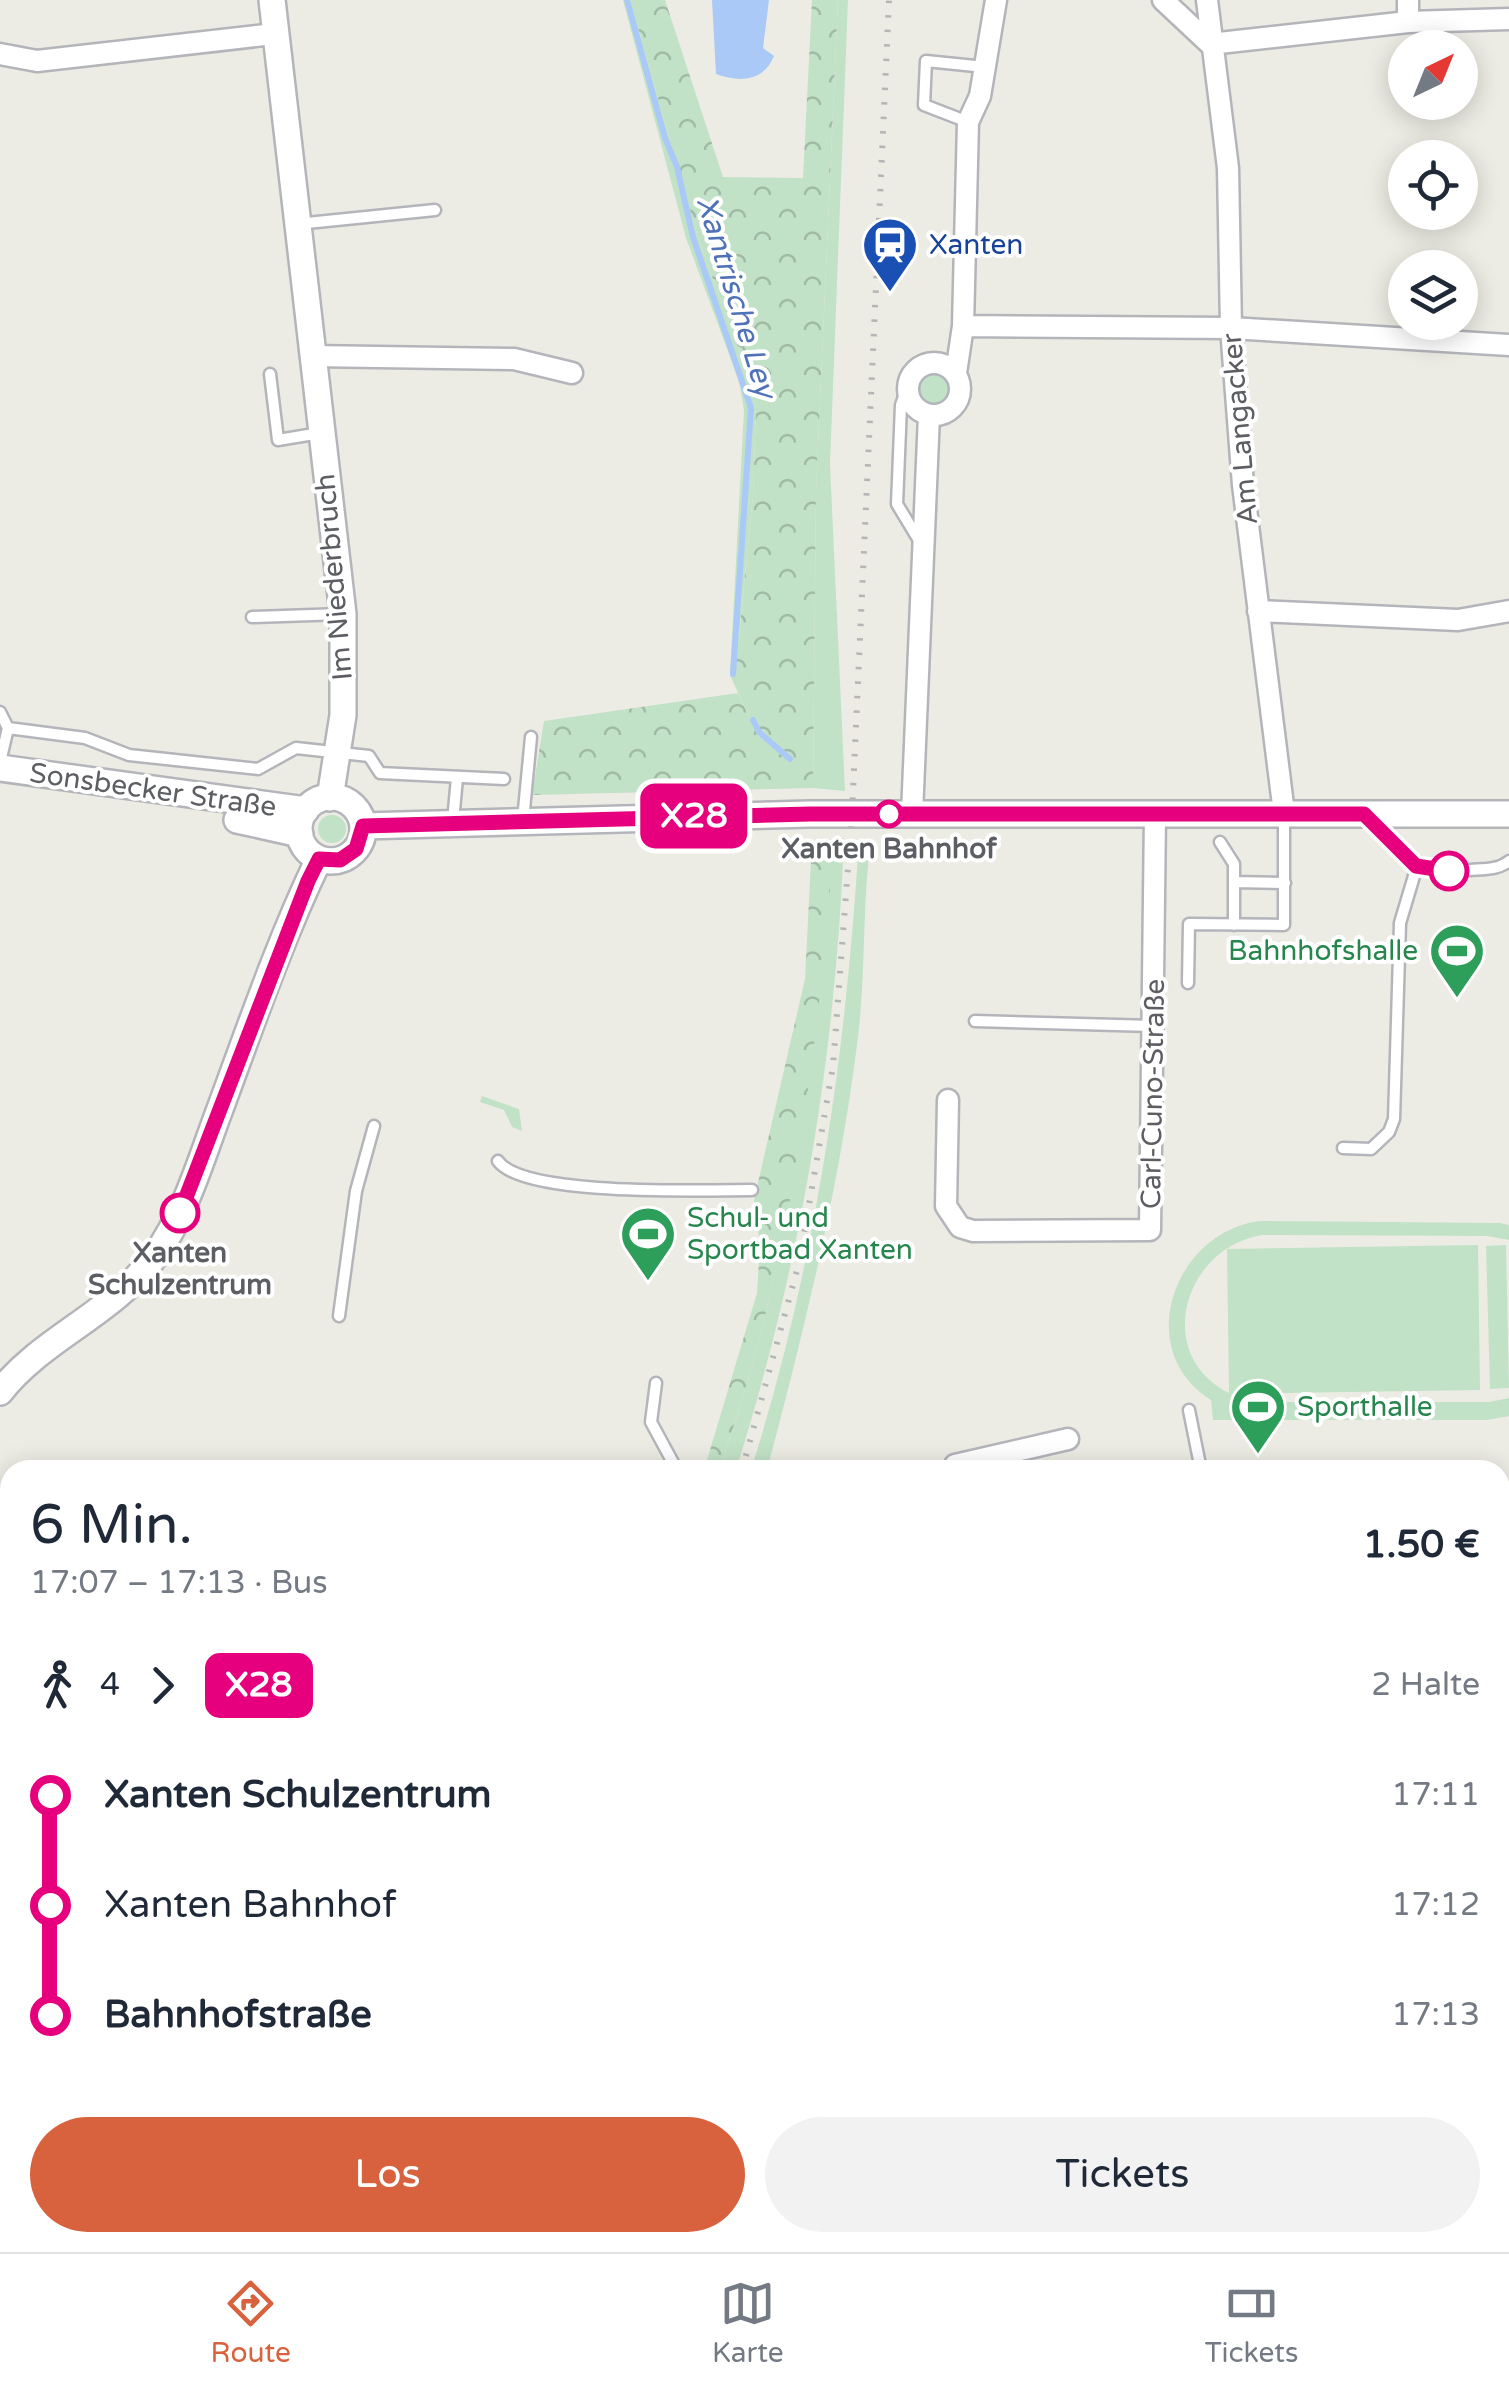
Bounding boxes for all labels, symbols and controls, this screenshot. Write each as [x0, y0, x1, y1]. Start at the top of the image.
north arrow [1388, 30, 1478, 120]
map controls [1388, 30, 1478, 340]
button: locate [1388, 140, 1478, 230]
water label: Xantrische Ley [688, 192, 785, 405]
station icon: Xanten [860, 215, 920, 294]
place label: Xanten [929, 228, 1023, 262]
button: layers [1388, 250, 1478, 340]
street label: Am Langacker [1215, 331, 1265, 526]
street label: Im Niederbruch [308, 472, 360, 682]
street label: Sonsbecker Straße [27, 756, 279, 824]
line badge: X28 [636, 784, 752, 848]
text: X28 [660, 795, 728, 837]
marker: Xanten Bahnhof [876, 801, 902, 827]
place label: Xanten Bahnhof [781, 832, 998, 866]
unlabelled marker [1430, 852, 1468, 890]
sports icon: Bahnhofshalle [1427, 921, 1487, 1000]
place label: Bahnhofshalle [1228, 934, 1418, 968]
street label: Carl-Cuno-Straße [1134, 978, 1172, 1210]
marker: Xanten Schulzentrum [161, 1194, 199, 1232]
place label: Schul- und Sportbad Xanten [687, 1201, 913, 1267]
sports icon: Schul- und Sportbad Xanten [618, 1204, 678, 1283]
place label: Xanten Schulzentrum [88, 1236, 272, 1302]
sports icon: Sporthalle [1228, 1377, 1288, 1456]
place label: Sporthalle [1297, 1390, 1433, 1424]
text: 6 Min. [30, 1493, 193, 1559]
text: 1.50 € [1363, 1522, 1480, 1568]
text: 17:07 – 17:13 · Bus [30, 1564, 328, 1602]
icon: walk [30, 1658, 85, 1713]
icon: forward [135, 1658, 190, 1713]
text: X28 [225, 1664, 293, 1706]
text: 4 [100, 1666, 120, 1704]
text: 2 Halte [1371, 1666, 1480, 1704]
text: Xanten Schulzentrum [104, 1772, 491, 1818]
text: 17:11 [1391, 1776, 1480, 1814]
text: Xanten Bahnhof [104, 1882, 397, 1928]
text: 17:12 [1391, 1886, 1480, 1924]
text: Bahnhofstraße [104, 1992, 372, 2038]
text: 17:13 [1391, 1996, 1480, 2034]
button: Los [30, 2117, 745, 2232]
button: Tickets [765, 2117, 1480, 2232]
tab: Route [211, 2276, 291, 2370]
tab: Karte [712, 2276, 784, 2370]
tab: Tickets [1205, 2276, 1298, 2370]

